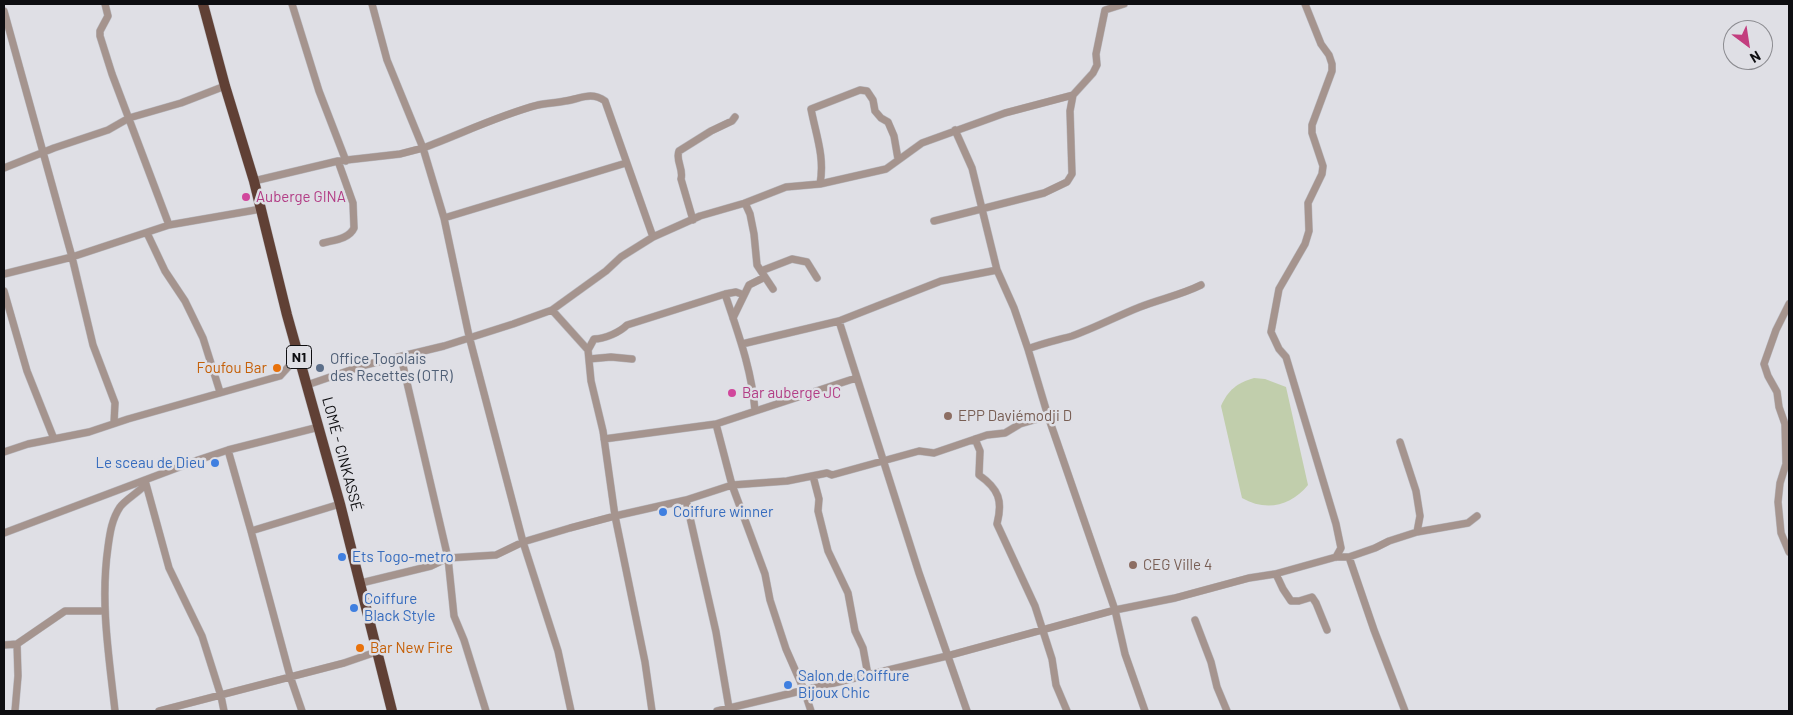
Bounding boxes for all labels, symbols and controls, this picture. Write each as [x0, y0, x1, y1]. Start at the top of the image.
north arrow [1723, 20, 1773, 70]
text: N [1747, 48, 1764, 67]
place label: Auberge GINA [256, 188, 346, 206]
marker: Auberge GINA [240, 191, 252, 203]
road number: N1 [286, 346, 312, 368]
place label: Office Togolais des Recettes (OTR) [330, 350, 453, 385]
place label: Foufou Bar [197, 359, 267, 377]
marker: Foufou Bar [271, 362, 283, 374]
marker: Office Togolais des Recettes (OTR) [314, 362, 326, 374]
place label: Bar auberge JC [742, 384, 841, 402]
marker: Bar auberge JC [726, 387, 738, 399]
street label: LOMÉ - CINKASSÉ [318, 395, 366, 513]
place label: EPP Daviémodji D [958, 407, 1072, 425]
marker: EPP Daviémodji D [942, 410, 954, 422]
place label: Le sceau de Dieu [96, 454, 205, 472]
marker: Le sceau de Dieu [209, 457, 221, 469]
place label: Coiffure winner [673, 503, 773, 521]
marker: Coiffure winner [657, 506, 669, 518]
place label: Ets Togo-metro [352, 548, 454, 566]
marker: Ets Togo-metro [336, 551, 348, 563]
place label: CEG Ville 4 [1143, 556, 1212, 574]
marker: CEG Ville 4 [1127, 559, 1139, 571]
place label: Coiffure Black Style [364, 590, 435, 625]
marker: Coiffure Black Style [348, 602, 360, 614]
place label: Bar New Fire [370, 639, 453, 657]
marker: Bar New Fire [354, 642, 366, 654]
place label: Salon de Coiffure Bijoux Chic [798, 667, 909, 702]
marker: Salon de Coiffure Bijoux Chic [782, 679, 794, 691]

